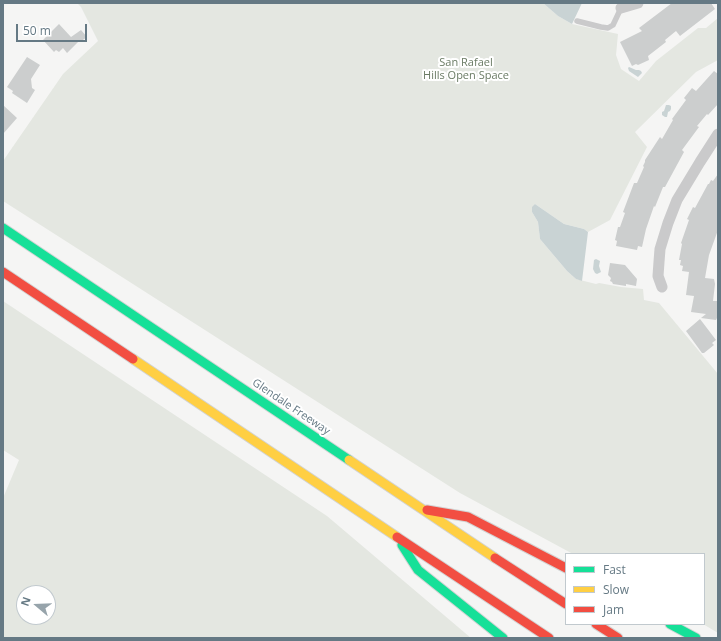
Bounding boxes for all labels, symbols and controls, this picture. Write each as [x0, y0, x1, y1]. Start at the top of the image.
scale bar [18, 16, 89, 42]
text: 50 m [23, 22, 51, 39]
park label: San Rafael Hills Open Space [423, 56, 509, 82]
street label: Glendale Freeway [250, 376, 332, 438]
legend [565, 553, 705, 625]
text: Fast [603, 561, 626, 578]
text: Slow [603, 581, 629, 598]
north arrow [16, 585, 56, 625]
text: N [17, 595, 34, 608]
text: Jam [603, 601, 624, 618]

